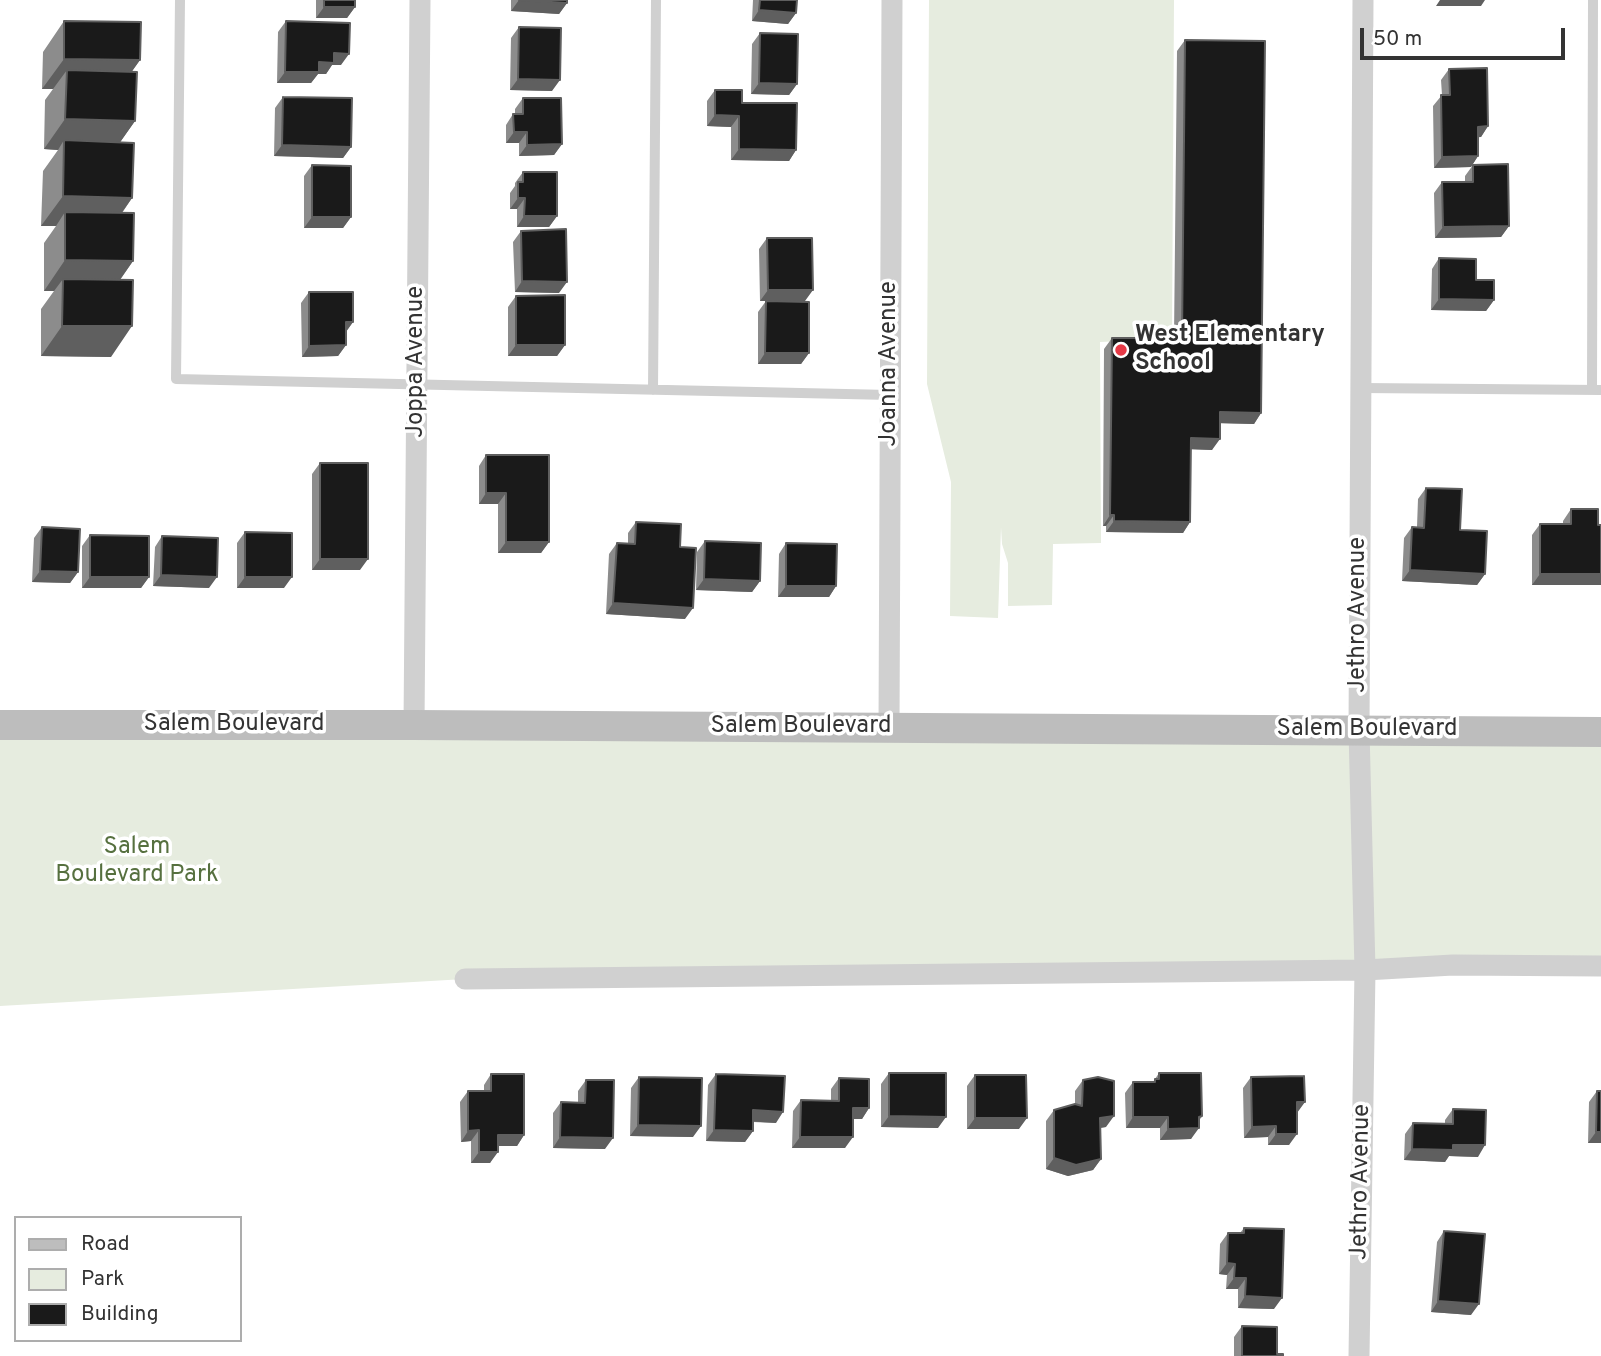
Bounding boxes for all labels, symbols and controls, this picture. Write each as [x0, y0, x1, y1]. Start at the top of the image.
scale bar [1363, 14, 1568, 58]
text: 50 m [1373, 26, 1422, 53]
street label: Joanna Avenue [876, 281, 904, 447]
street label: Joppa Avenue [403, 286, 431, 438]
place label: West Elementary School [1135, 322, 1325, 378]
marker: West Elementary School [1113, 342, 1129, 358]
street label: Jethro Avenue [1345, 537, 1373, 693]
street label: Salem Boulevard [144, 711, 324, 739]
street label: Salem Boulevard [711, 713, 891, 741]
street label: Salem Boulevard [1277, 716, 1457, 744]
park label: Salem Boulevard Park [55, 834, 219, 890]
street label: Jethro Avenue [1346, 1104, 1378, 1260]
legend [14, 1216, 242, 1342]
text: Road [81, 1231, 130, 1258]
text: Park [81, 1266, 124, 1293]
text: Building [81, 1301, 159, 1328]

